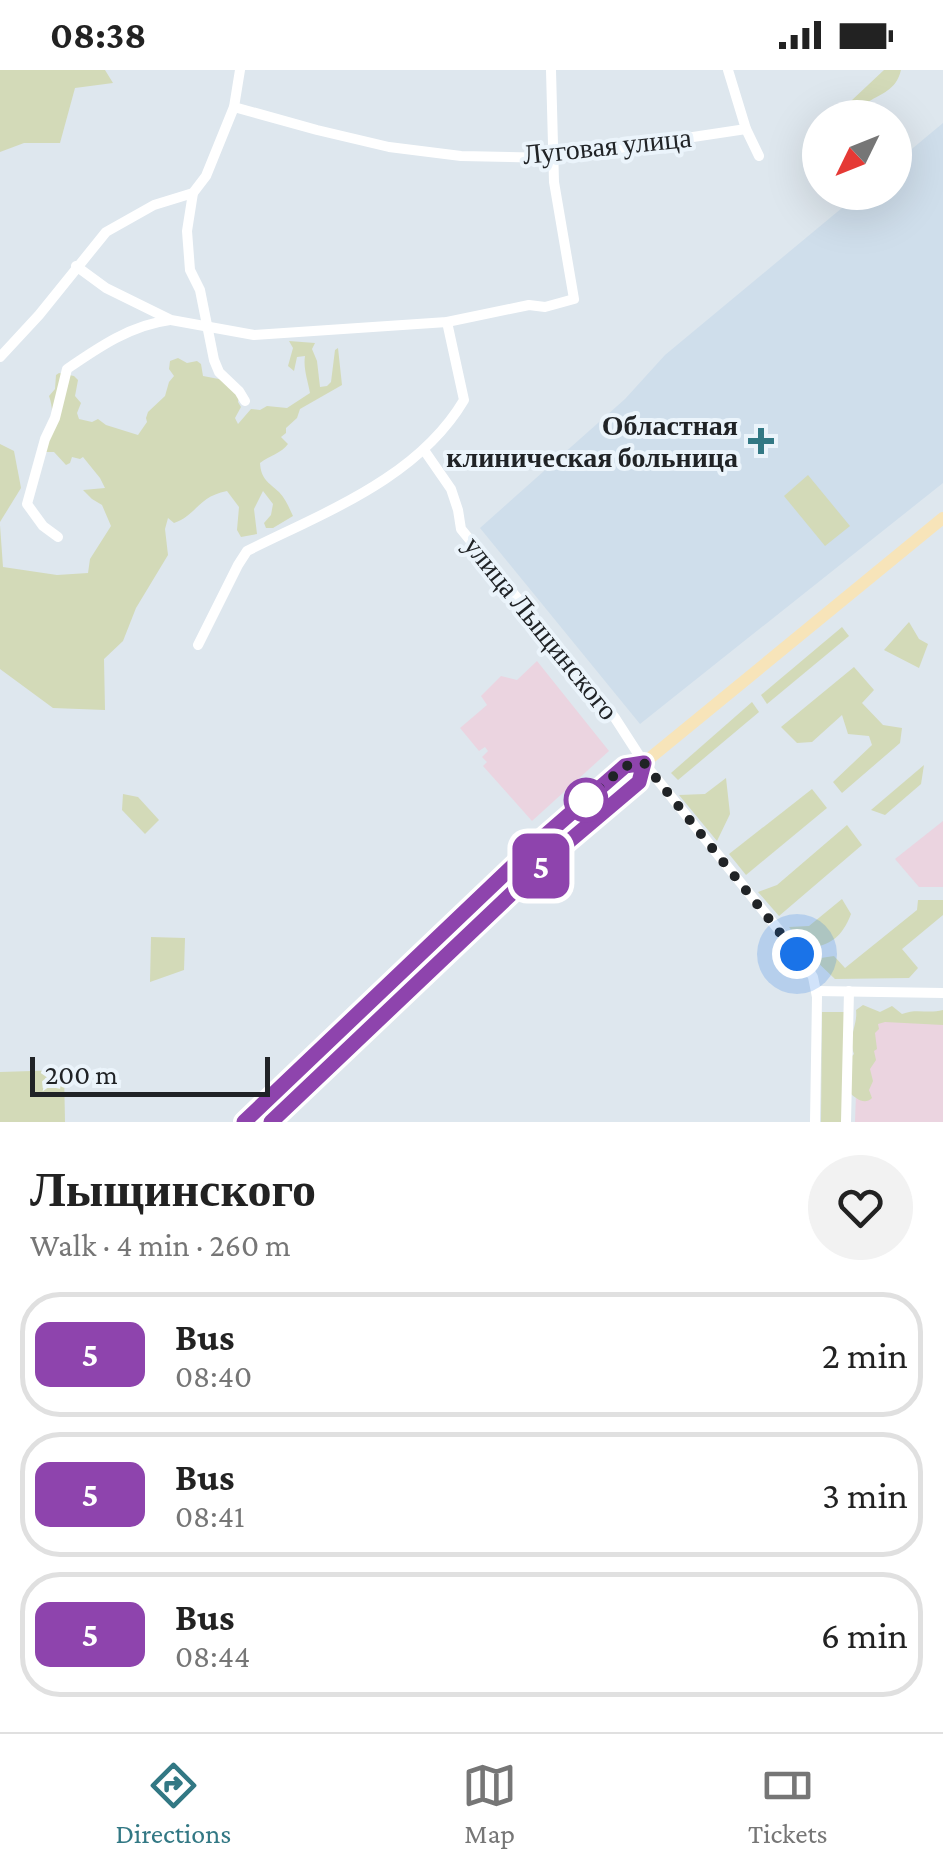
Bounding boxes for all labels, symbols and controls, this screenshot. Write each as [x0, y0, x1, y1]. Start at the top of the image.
text: 08:38 [50, 14, 146, 56]
north arrow [802, 100, 912, 210]
map controls [802, 100, 912, 210]
street label: Луговая улица [521, 122, 694, 170]
place label: Областная клиническая больница [446, 410, 738, 473]
marker: Областная клиническая больница [748, 428, 774, 454]
street label: улица Лыщинского [457, 530, 625, 726]
unlabelled marker [565, 779, 607, 821]
line badge: 5 [508, 834, 574, 898]
text: 5 [532, 847, 550, 886]
your location [772, 929, 822, 979]
scale bar [30, 1052, 270, 1096]
text: 200 m [45, 1059, 118, 1090]
button: heart [808, 1155, 913, 1260]
text: Лыщинского [30, 1163, 316, 1216]
text: Walk · 4 min · 260 m [30, 1227, 291, 1263]
text: Bus [175, 1316, 234, 1358]
text: 2 min [822, 1334, 908, 1376]
text: 5 [81, 1335, 99, 1374]
text: 08:40 [175, 1358, 252, 1394]
text: Bus [175, 1456, 234, 1498]
text: 3 min [822, 1474, 908, 1516]
text: 5 [81, 1475, 99, 1514]
text: 08:41 [175, 1498, 245, 1534]
text: Bus [175, 1596, 234, 1638]
text: 6 min [821, 1614, 908, 1656]
text: 5 [81, 1615, 99, 1654]
text: 08:44 [175, 1638, 250, 1674]
tab: Directions [115, 1758, 231, 1849]
tab: Map [462, 1758, 517, 1849]
tab: Tickets [748, 1758, 828, 1849]

